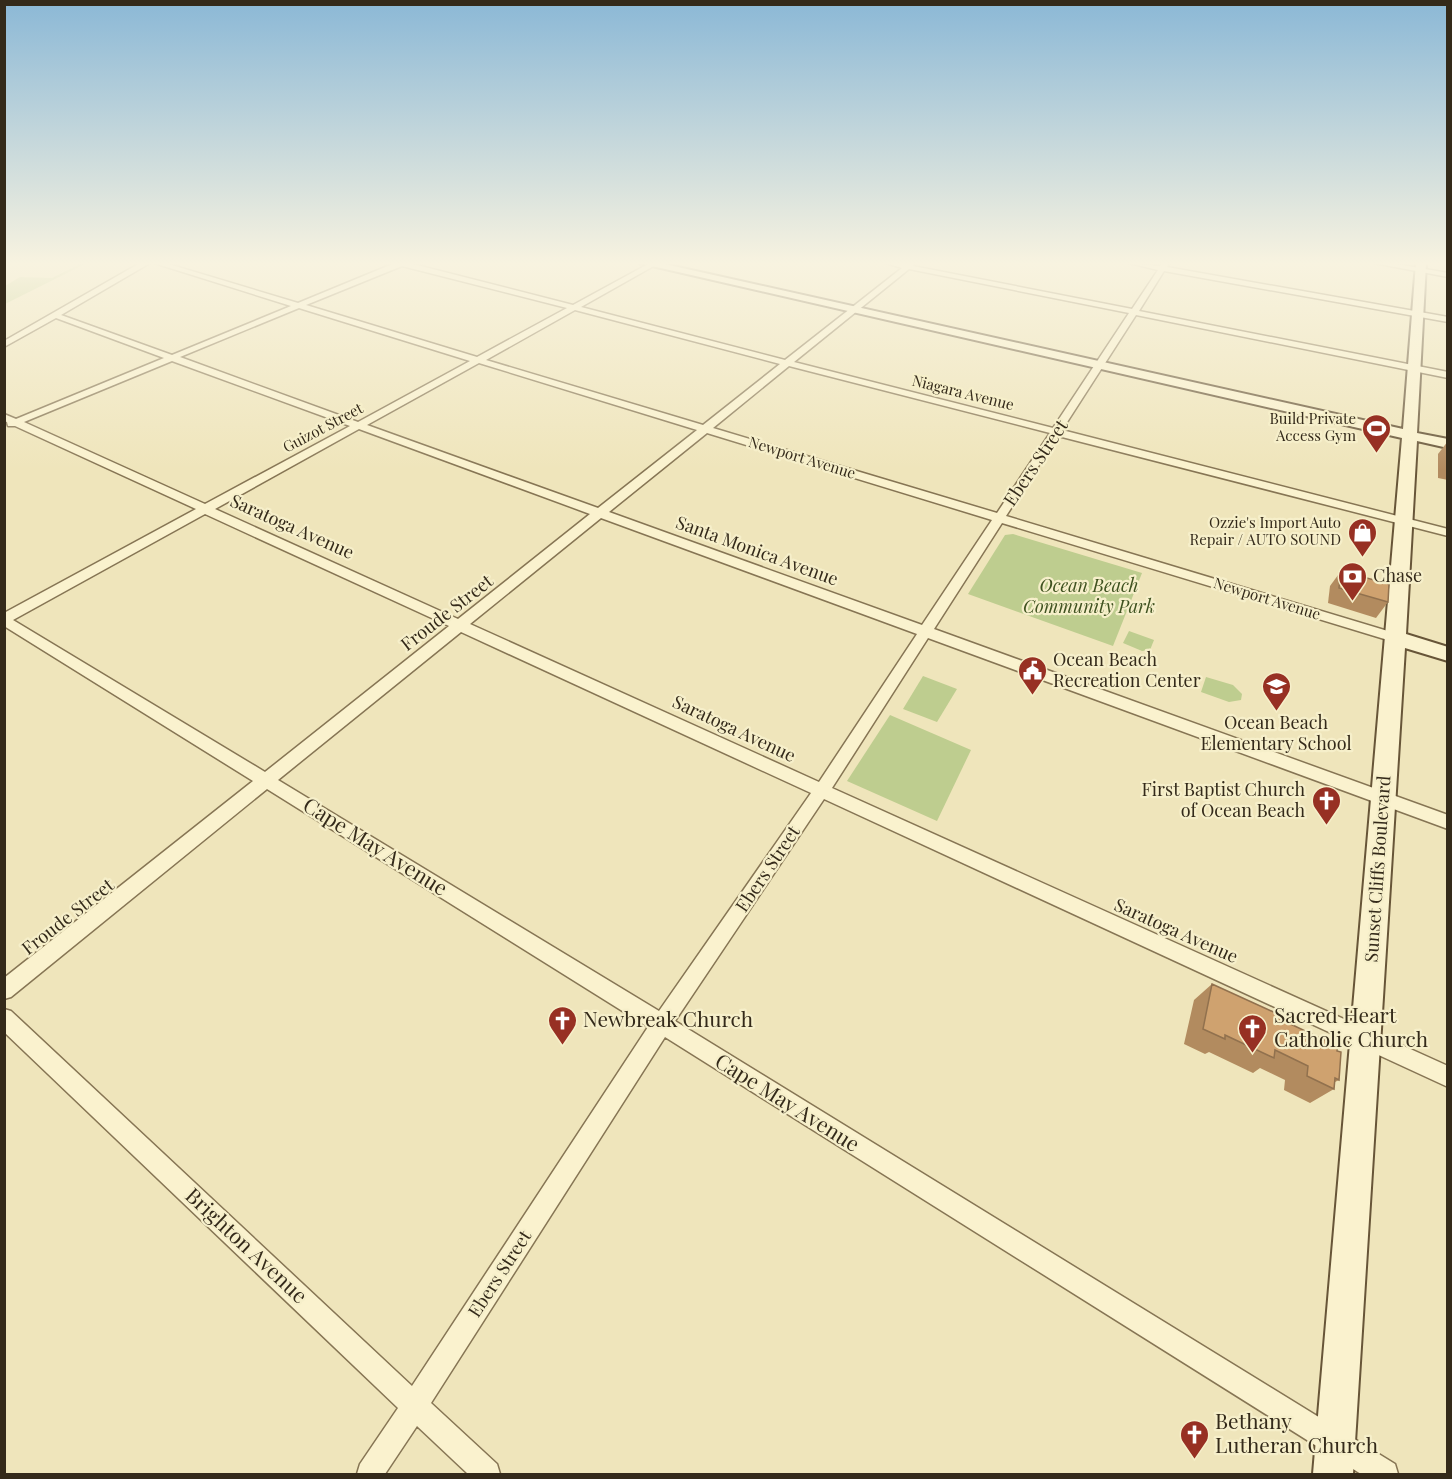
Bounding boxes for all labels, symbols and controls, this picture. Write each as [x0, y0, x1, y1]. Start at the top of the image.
street label: Niagara Avenue [910, 370, 1016, 414]
street label: Guizot Street [279, 397, 367, 457]
place label: Build Private Access Gym [1269, 408, 1357, 445]
sports icon: Build Private Access Gym [1361, 412, 1393, 454]
street label: Ebers Street [998, 414, 1073, 510]
street label: Newport Avenue [746, 431, 858, 483]
street label: Saratoga Avenue [227, 488, 358, 564]
street label: Santa Monica Avenue [673, 510, 842, 591]
place label: Ozzie's Import Auto Repair / AUTO SOUND [1190, 512, 1341, 549]
shop icon: Ozzie's Import Auto Repair / AUTO SOUND [1346, 516, 1378, 558]
bank icon: Chase [1336, 560, 1368, 602]
place label: Chase [1373, 563, 1422, 587]
street label: Froude Street [395, 568, 498, 656]
street label: Newport Avenue [1211, 572, 1323, 624]
park label: Ocean Beach Community Park [1023, 573, 1155, 618]
place label: Ocean Beach Recreation Center [1053, 647, 1201, 692]
public building icon: Ocean Beach Recreation Center [1016, 654, 1048, 696]
school or university icon: Ocean Beach Elementary School [1260, 670, 1292, 712]
street label: Saratoga Avenue [669, 689, 800, 767]
place label: Ocean Beach Elementary School [1200, 710, 1352, 755]
street label: Sunset Cliffs Boulevard [1359, 774, 1396, 963]
place label: First Baptist Church of Ocean Beach [1142, 777, 1305, 822]
church icon: First Baptist Church of Ocean Beach [1310, 784, 1342, 826]
street label: Cape May Avenue [299, 790, 454, 901]
street label: Ebers Street [730, 820, 805, 916]
street label: Froude Street [16, 872, 119, 960]
street label: Saratoga Avenue [1111, 892, 1242, 968]
place label: Sacred Heart Catholic Church [1274, 1000, 1429, 1052]
church icon: Newbreak Church [546, 1004, 578, 1046]
place label: Newbreak Church [583, 1004, 754, 1032]
church icon: Sacred Heart Catholic Church [1237, 1012, 1269, 1054]
street label: Cape May Avenue [711, 1046, 866, 1157]
street label: Brighton Avenue [180, 1181, 314, 1308]
street label: Ebers Street [462, 1225, 537, 1322]
place label: Bethany Lutheran Church [1215, 1406, 1379, 1458]
church icon: Bethany Lutheran Church [1178, 1418, 1210, 1460]

